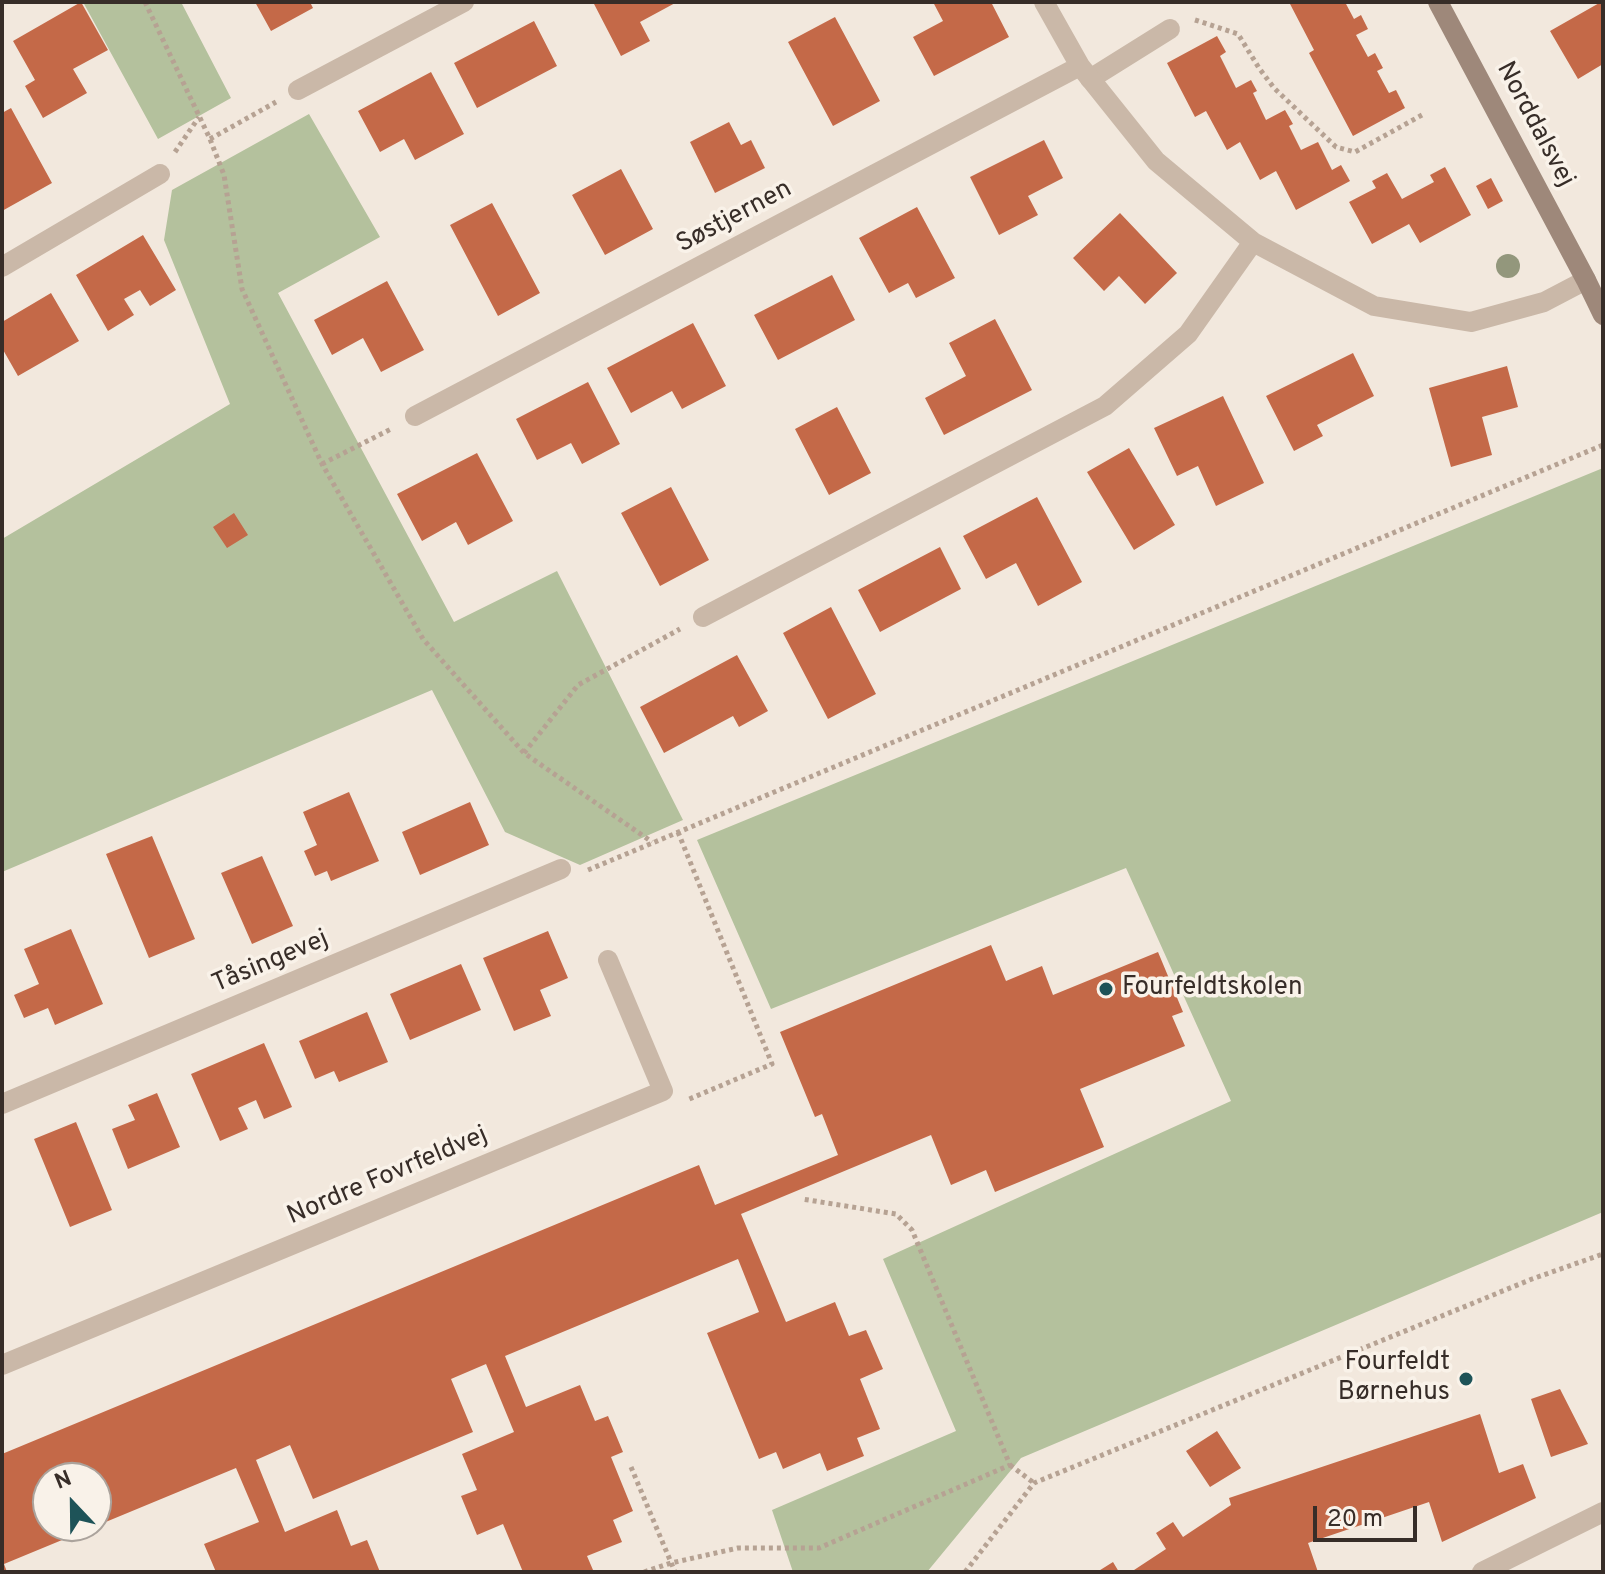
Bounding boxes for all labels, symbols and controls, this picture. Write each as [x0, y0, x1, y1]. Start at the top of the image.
street label: Norddalsvej [1488, 57, 1580, 193]
street label: Søstjernen [672, 175, 798, 261]
street label: Tåsingevej [208, 925, 334, 1001]
place label: Fourfeldtskolen [1122, 973, 1303, 1005]
marker: Fourfeldtskolen [1097, 980, 1115, 998]
street label: Nordre Fovrfeldvej [283, 1121, 493, 1233]
place label: Fourfeldt Børnehus [1338, 1348, 1450, 1410]
marker: Fourfeldt Børnehus [1457, 1370, 1475, 1388]
north arrow [32, 1462, 112, 1542]
text: N [51, 1466, 76, 1497]
scale bar [1317, 1490, 1421, 1540]
text: 20 m [1327, 1505, 1383, 1535]

